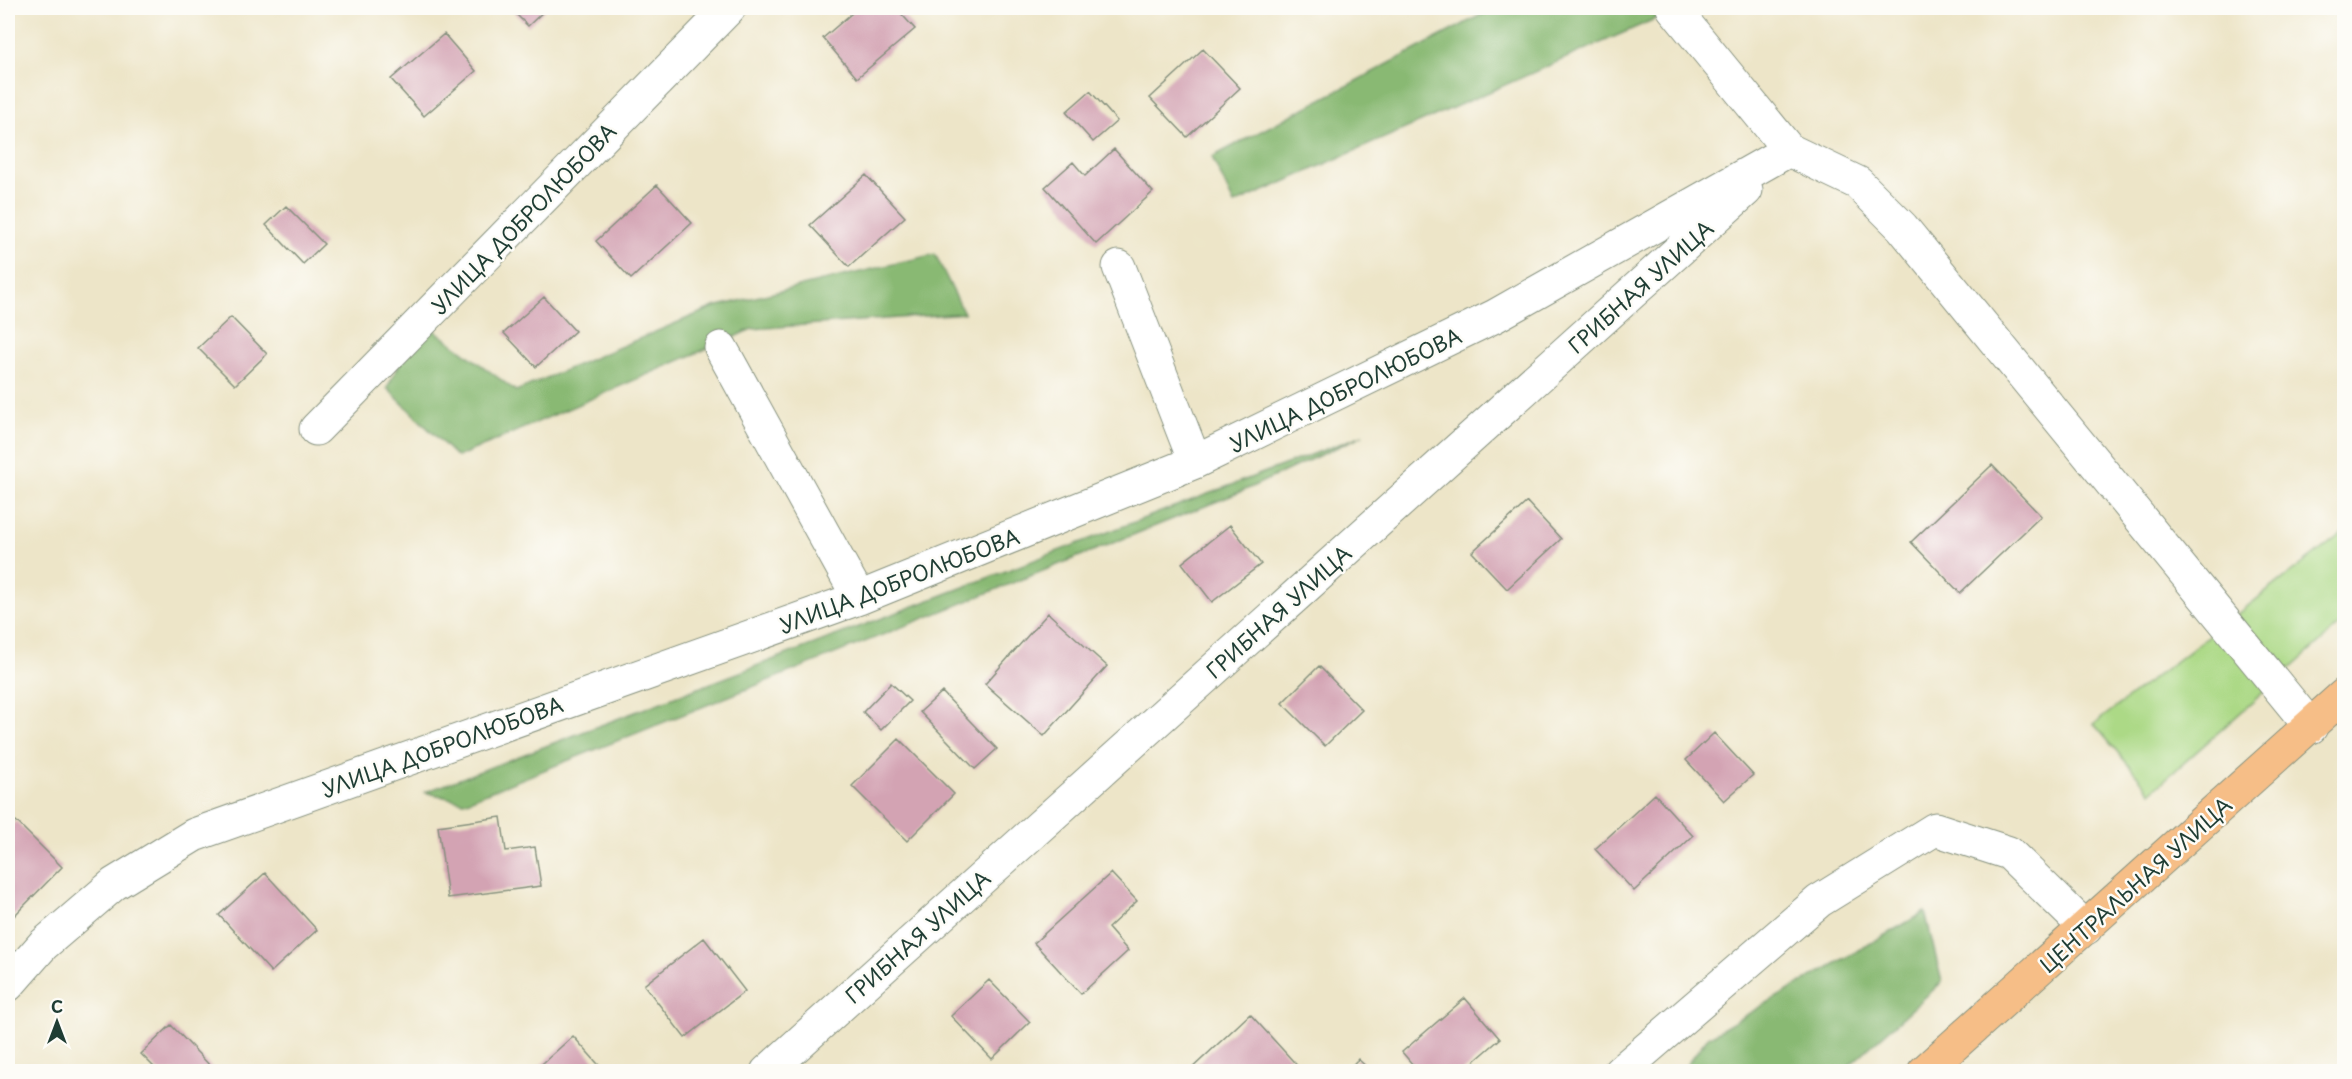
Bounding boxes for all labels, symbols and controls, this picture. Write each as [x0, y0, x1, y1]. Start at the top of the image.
street label: УЛИЦА ДОБРОЛЮБОВА [423, 115, 623, 321]
street label: ГРИБНАЯ УЛИЦА [1560, 212, 1720, 360]
street label: УЛИЦА ДОБРОЛЮБОВА [1224, 319, 1466, 459]
street label: УЛИЦА ДОБРОЛЮБОВА [774, 519, 1024, 641]
street label: ГРИБНАЯ УЛИЦА [1198, 537, 1358, 685]
street label: УЛИЦА ДОБРОЛЮБОВА [317, 687, 567, 805]
street label: ЦЕНТРАЛЬНАЯ УЛИЦА [2032, 789, 2238, 979]
street label: ГРИБНАЯ УЛИЦА [837, 862, 997, 1010]
north arrow [27, 992, 87, 1052]
text: С [51, 994, 63, 1018]

